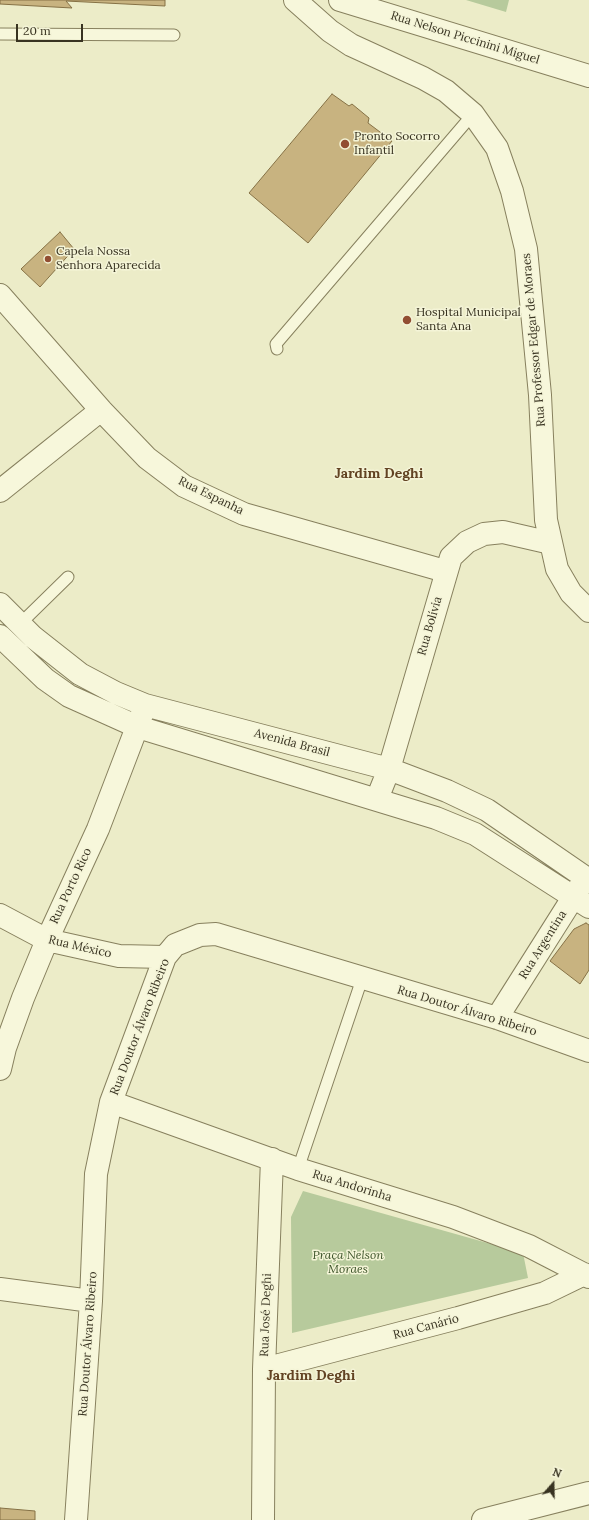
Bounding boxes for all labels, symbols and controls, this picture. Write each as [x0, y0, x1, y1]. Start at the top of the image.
street label: Rua Nelson Piccinini Miguel [389, 8, 541, 68]
scale bar [18, 16, 85, 42]
text: 20 m [23, 23, 51, 38]
place label: Pronto Socorro Infantil [354, 130, 440, 158]
marker: Pronto Socorro Infantil [339, 138, 351, 150]
place label: Capela Nossa Senhora Aparecida [56, 245, 161, 273]
street label: Rua Professor Edgar de Moraes [519, 253, 549, 427]
marker: Capela Nossa Senhora Aparecida [43, 254, 53, 264]
place label: Hospital Municipal Santa Ana [416, 306, 521, 334]
marker: Hospital Municipal Santa Ana [401, 314, 413, 326]
district label: Jardim Deghi [335, 466, 423, 482]
street label: Rua Espanha [176, 474, 246, 518]
street label: Rua Bolívia [415, 595, 445, 657]
street label: Avenida Brasil [253, 726, 331, 760]
street label: Rua Porto Rico [47, 846, 95, 926]
street label: Rua Argentina [516, 908, 570, 982]
street label: Rua México [47, 933, 113, 961]
street label: Rua Doutor Álvaro Ribeiro [107, 957, 173, 1097]
street label: Rua Doutor Álvaro Ribeiro [395, 983, 539, 1039]
street label: Rua Andorinha [311, 1167, 393, 1205]
park label: Praça Nelson Moraes [312, 1249, 384, 1277]
street label: Rua Doutor Álvaro Ribeiro [76, 1271, 100, 1417]
street label: Rua José Deghi [257, 1273, 275, 1357]
street label: Rua Canário [391, 1311, 461, 1343]
district label: Jardim Deghi [267, 1368, 355, 1384]
north arrow [533, 1464, 573, 1504]
text: N [551, 1465, 563, 1481]

